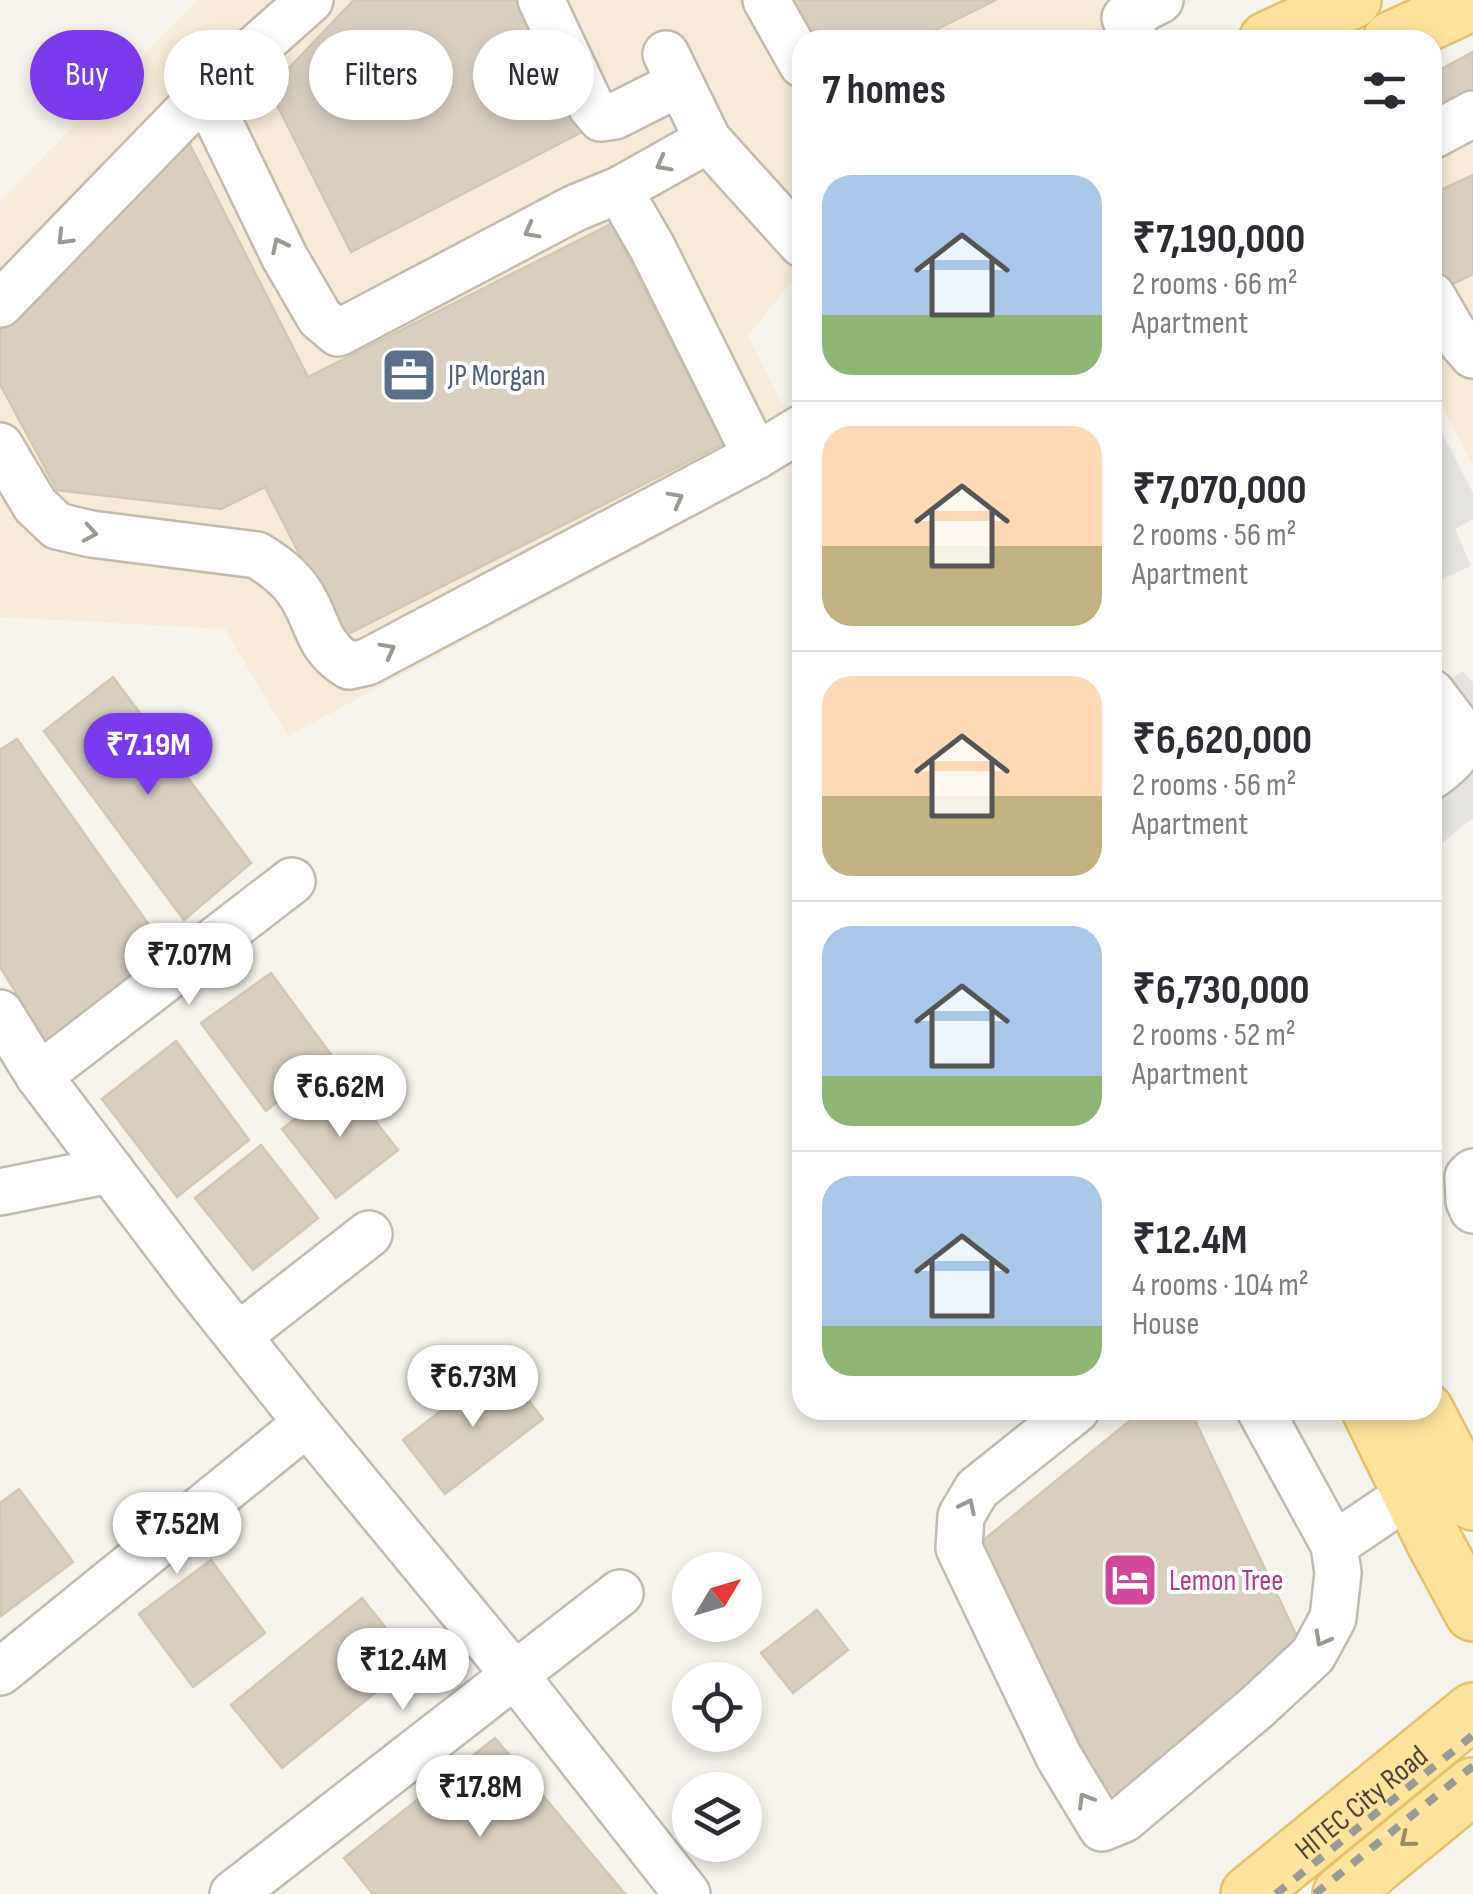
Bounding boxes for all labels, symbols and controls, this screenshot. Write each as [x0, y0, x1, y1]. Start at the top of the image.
chip: Buy [30, 30, 144, 120]
chip: Rent [164, 30, 289, 120]
chip: Filters [309, 30, 453, 120]
chip: New [473, 30, 594, 120]
icon: filters [1357, 63, 1412, 118]
text: 7 homes [822, 65, 946, 116]
one-way arrow [656, 152, 674, 171]
text: ₹7,190,000 [1132, 214, 1305, 265]
icon: home [902, 215, 1022, 335]
one-way arrow [523, 219, 541, 238]
one-way arrow [58, 226, 76, 244]
one-way arrow [272, 237, 291, 255]
text: 2 rooms · 66 m² [1132, 265, 1298, 304]
text: Apartment [1132, 304, 1248, 343]
office icon: JP Morgan [379, 345, 439, 405]
place label: JP Morgan [447, 358, 546, 394]
text: ₹7,070,000 [1132, 465, 1306, 516]
icon: home [902, 466, 1022, 586]
one-way arrow [665, 491, 683, 511]
text: 2 rooms · 56 m² [1132, 516, 1297, 555]
one-way arrow [82, 522, 98, 543]
text: Apartment [1132, 555, 1248, 594]
one-way arrow [378, 643, 396, 663]
pin: ₹7.19M [67, 713, 229, 798]
text: ₹6,620,000 [1132, 715, 1312, 766]
icon: home [902, 716, 1022, 836]
text: ₹7.19M [106, 726, 190, 765]
text: 2 rooms · 56 m² [1132, 766, 1297, 805]
text: Apartment [1132, 805, 1248, 844]
pin: ₹7.07M [108, 923, 270, 1008]
text: ₹7.07M [146, 936, 232, 975]
text: ₹6,730,000 [1132, 965, 1309, 1016]
icon: home [902, 966, 1022, 1086]
text: 2 rooms · 52 m² [1132, 1016, 1296, 1055]
pin: ₹6.62M [259, 1055, 421, 1140]
text: Apartment [1132, 1055, 1248, 1094]
text: ₹6.62M [296, 1068, 385, 1107]
text: ₹12.4M [1132, 1215, 1247, 1266]
icon: home [902, 1216, 1022, 1336]
text: 4 rooms · 104 m² [1132, 1266, 1309, 1305]
text: House [1132, 1305, 1199, 1344]
pin: ₹6.73M [392, 1345, 554, 1430]
text: ₹6.73M [429, 1358, 517, 1397]
pin: ₹7.52M [96, 1492, 258, 1577]
one-way arrow [956, 1499, 976, 1517]
text: ₹7.52M [135, 1505, 219, 1544]
hotel icon: Lemon Tree [1100, 1550, 1160, 1610]
north arrow [672, 1552, 762, 1642]
map controls [672, 1552, 762, 1862]
place label: Lemon Tree [1169, 1563, 1283, 1599]
pin: ₹12.4M [322, 1628, 484, 1713]
one-way arrow [1314, 1628, 1334, 1646]
text: ₹12.4M [359, 1641, 447, 1680]
button: locate [672, 1662, 762, 1752]
street label: HITEC City Road [1288, 1738, 1435, 1868]
pin: ₹17.8M [399, 1755, 561, 1840]
text: ₹17.8M [438, 1768, 522, 1807]
button: layers [672, 1772, 762, 1862]
one-way arrow [1078, 1792, 1097, 1810]
one-way arrow [1401, 1828, 1419, 1846]

